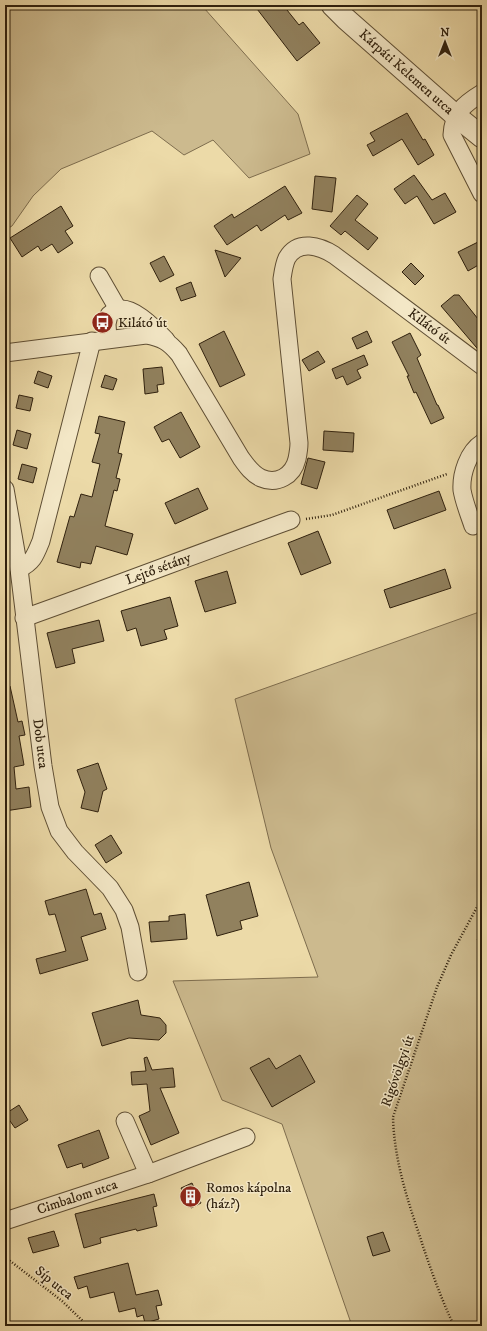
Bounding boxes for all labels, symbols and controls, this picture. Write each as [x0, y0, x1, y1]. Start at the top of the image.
north arrow [425, 22, 465, 62]
street label: Kárpáti Kelemen utca [355, 25, 457, 119]
text: N [440, 26, 450, 40]
street label: Kilátó út [404, 305, 455, 349]
bus stop icon: Kilátó út [89, 310, 115, 336]
place label: Kilátó út [118, 314, 168, 332]
street label: Lejtő sétány [123, 548, 194, 589]
street label: Dob utca [28, 718, 52, 769]
street label: Rigóvölgyi út [377, 1032, 419, 1109]
street label: Cimbalom utca [35, 1176, 120, 1219]
place label: Romos kápolna (ház?) [206, 1179, 291, 1213]
building icon: Romos kápolna (ház?) [178, 1183, 204, 1209]
street label: Síp utca [31, 1262, 77, 1304]

